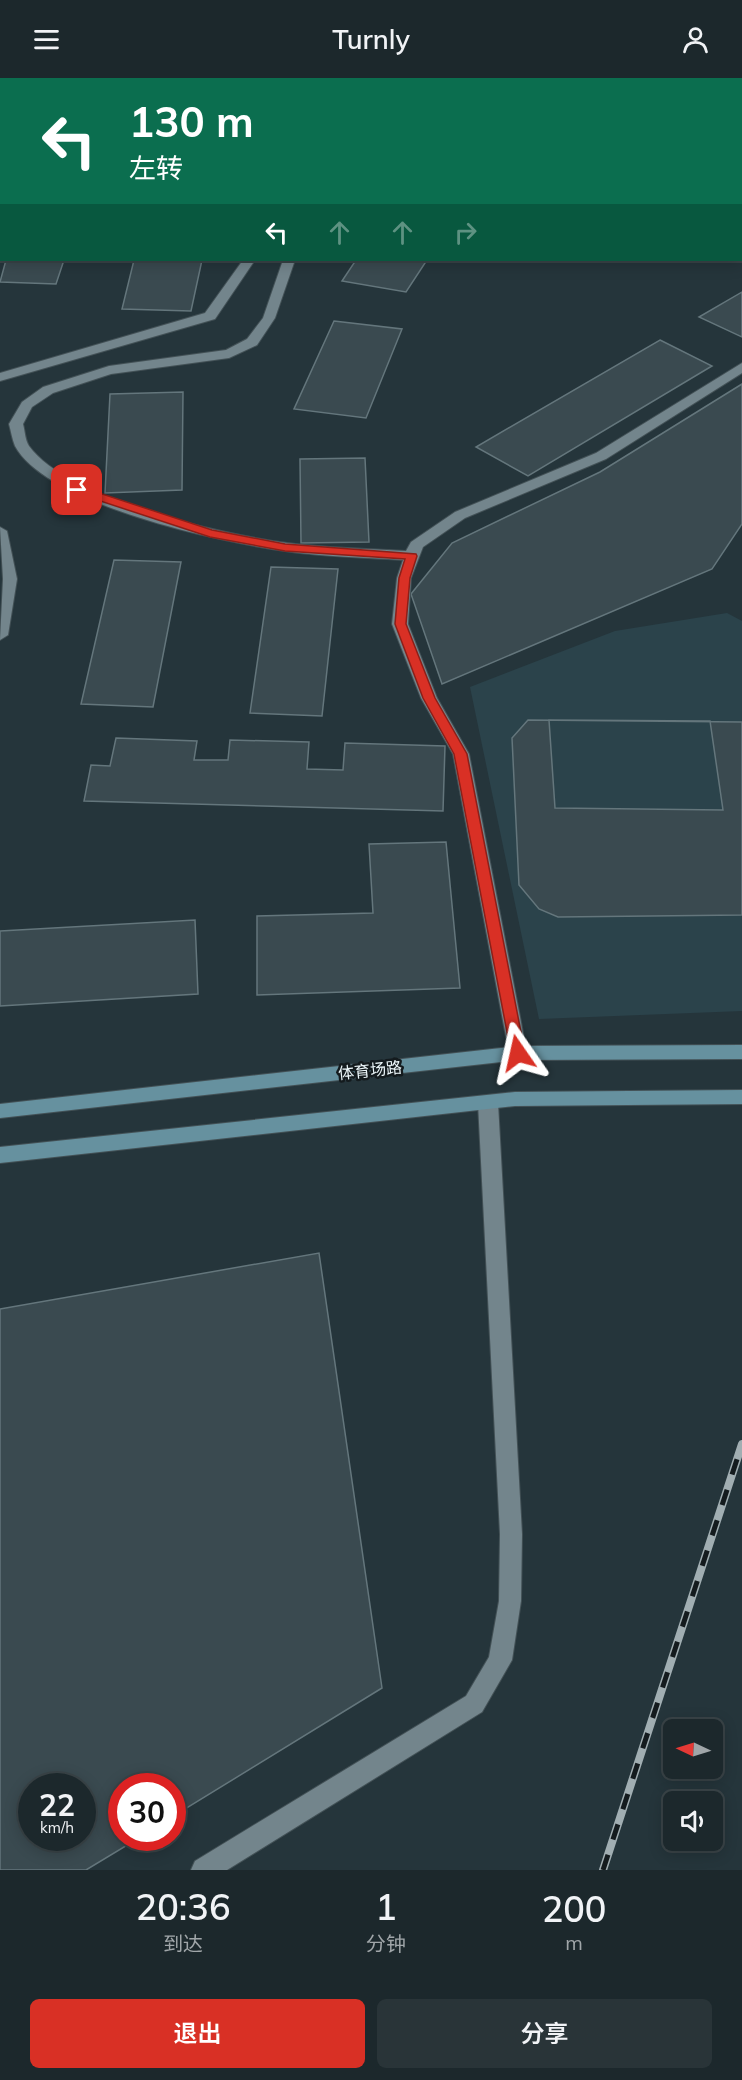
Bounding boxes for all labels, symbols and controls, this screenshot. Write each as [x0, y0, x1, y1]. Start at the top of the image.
text: Turnly [332, 22, 410, 56]
icon: menu [30, 23, 63, 56]
icon: person [679, 23, 712, 56]
text: 130 m [129, 95, 254, 148]
icon: left [30, 102, 108, 180]
text: 左转 [129, 151, 183, 185]
icon: left [260, 216, 293, 249]
icon: ahead [323, 216, 356, 249]
icon: ahead [386, 216, 419, 249]
icon: right [449, 216, 482, 249]
pin [51, 464, 102, 515]
icon: arrive [60, 473, 93, 506]
position arrow [486, 1021, 550, 1085]
street label: 体育场路 [337, 1057, 403, 1083]
north arrow [663, 1719, 723, 1779]
map controls [663, 1719, 723, 1851]
speed limit sign: 30 [108, 1773, 186, 1851]
text: 22 [39, 1786, 75, 1824]
button: sound [663, 1791, 723, 1851]
text: km/h [40, 1818, 74, 1837]
text: 20:36 [136, 1884, 231, 1929]
text: 1 [375, 1884, 397, 1929]
text: 200 [542, 1886, 606, 1931]
text: m [565, 1930, 583, 1955]
text: 到达 [163, 1931, 203, 1956]
text: 分钟 [366, 1931, 406, 1956]
button: 退出 [30, 1999, 365, 2068]
button: 分享 [377, 1999, 712, 2068]

